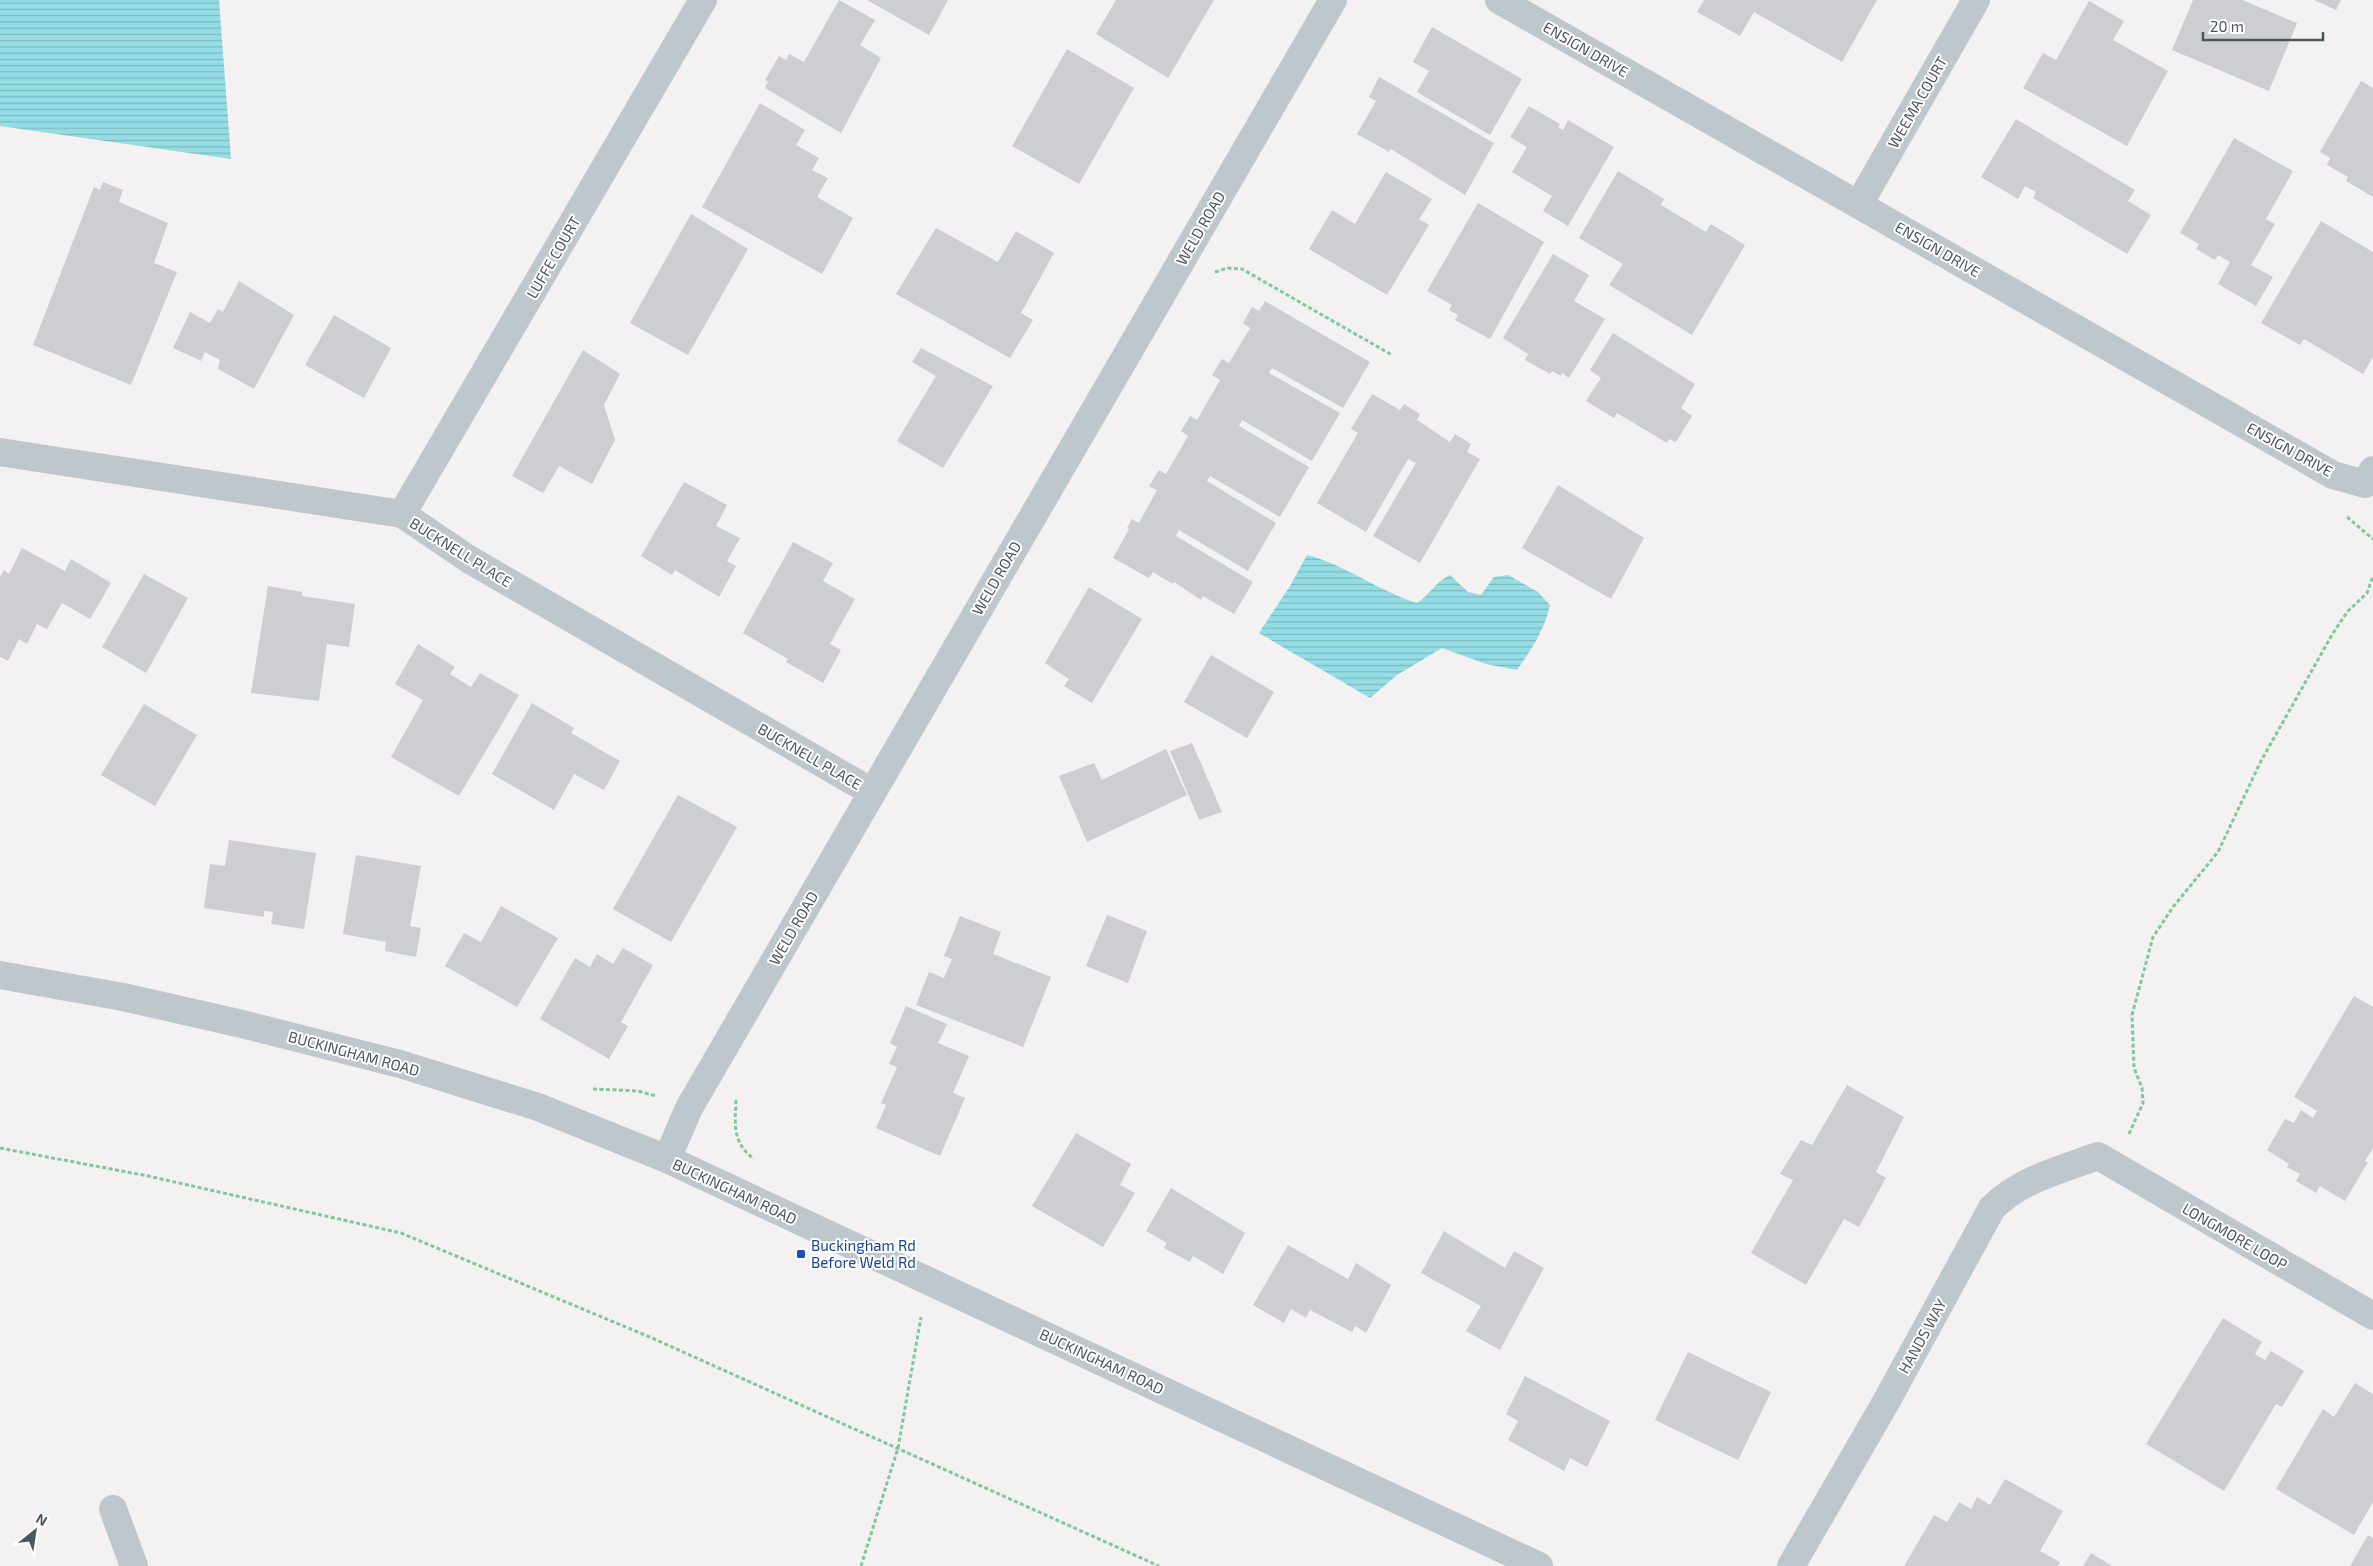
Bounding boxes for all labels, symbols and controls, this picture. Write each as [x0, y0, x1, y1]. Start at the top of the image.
scale bar [2203, 10, 2323, 42]
street label: ENSIGN DRIVE [1540, 17, 1632, 81]
text: 20 m [2210, 17, 2244, 35]
street label: WEEMA COURT [1884, 53, 1951, 151]
street label: WELD ROAD [1172, 188, 1228, 268]
street label: LUFFE COURT [522, 213, 584, 301]
street label: ENSIGN DRIVE [1892, 217, 1984, 281]
street label: ENSIGN DRIVE [2244, 418, 2336, 480]
street label: BUCKNELL PLACE [407, 513, 515, 591]
street label: WELD ROAD [968, 538, 1024, 618]
street label: BUCKNELL PLACE [755, 719, 865, 793]
street label: WELD ROAD [765, 888, 821, 968]
street label: BUCKINGHAM ROAD [286, 1027, 422, 1079]
street label: BUCKINGHAM ROAD [670, 1154, 800, 1228]
street label: LONGMORE LOOP [2179, 1199, 2291, 1273]
place label: Buckingham Rd Before Weld Rd [811, 1236, 916, 1271]
marker: Buckingham Rd Before Weld Rd [795, 1248, 807, 1260]
street label: HANDS WAY [1894, 1295, 1950, 1376]
street label: BUCKINGHAM ROAD [1037, 1324, 1167, 1398]
north arrow [10, 1506, 60, 1556]
text: N [33, 1509, 50, 1529]

